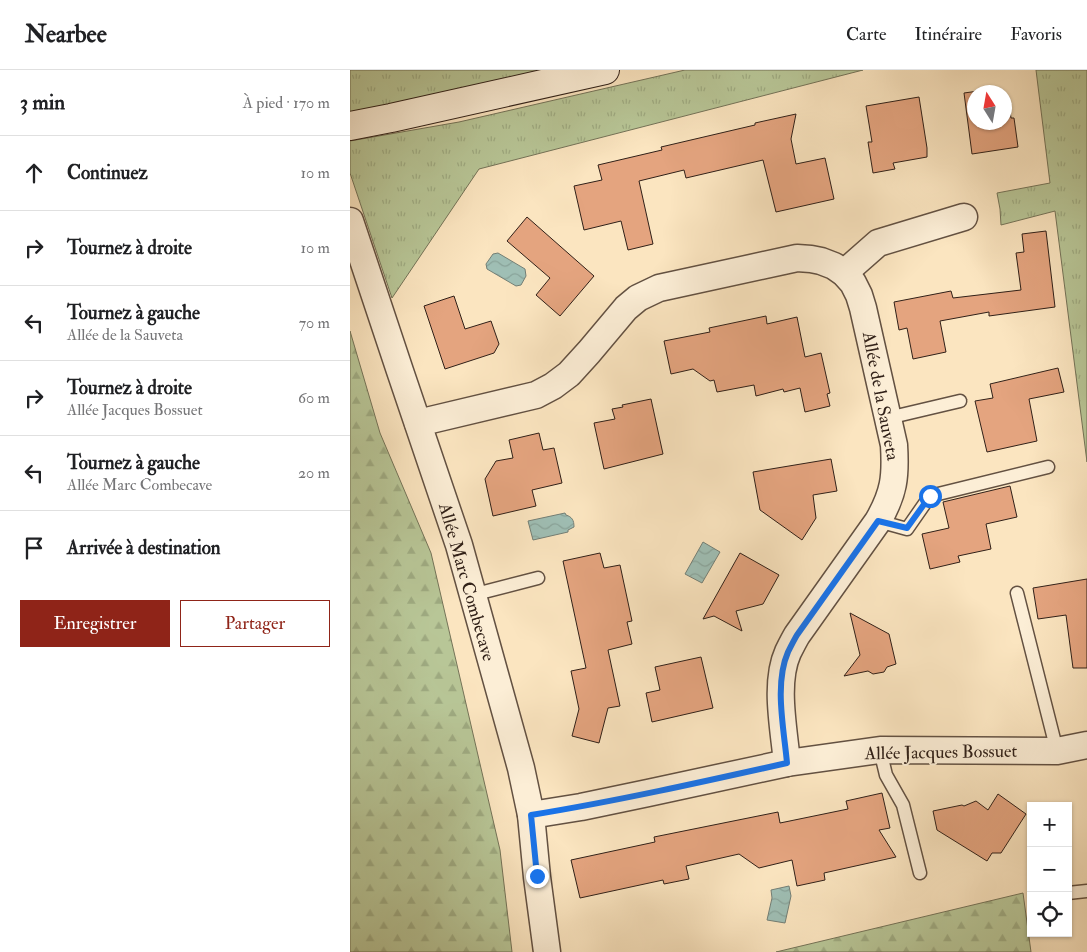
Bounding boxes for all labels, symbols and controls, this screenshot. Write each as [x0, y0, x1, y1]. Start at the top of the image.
text: Nearbee [25, 19, 107, 50]
text: Carte [846, 23, 887, 46]
text: Itinéraire [915, 23, 982, 46]
text: Favoris [1010, 23, 1062, 46]
north arrow [967, 85, 1012, 130]
text: 3 min [20, 89, 65, 116]
text: À pied · 170 m [243, 93, 330, 113]
icon: ahead [20, 159, 48, 187]
text: Continuez [67, 161, 148, 185]
text: 10 m [300, 163, 330, 183]
icon: right [20, 234, 48, 262]
text: Tournez à droite [67, 236, 192, 260]
text: 10 m [300, 238, 330, 258]
text: Tournez à gauche [67, 301, 200, 325]
icon: left [20, 309, 48, 337]
text: 70 m [299, 313, 330, 333]
text: Allée de la Sauveta [67, 325, 183, 345]
street label: Allée de la Sauveta [857, 329, 904, 463]
text: Tournez à droite [67, 376, 192, 400]
icon: right [20, 384, 48, 412]
text: 60 m [298, 388, 330, 408]
text: Allée Jacques Bossuet [67, 400, 203, 420]
text: Tournez à gauche [67, 451, 200, 475]
icon: left [20, 459, 48, 487]
text: 20 m [298, 463, 330, 483]
text: Allée Marc Combecave [67, 475, 212, 495]
route start [919, 485, 942, 508]
street label: Allée Marc Combecave [433, 499, 500, 664]
icon: arrive [20, 534, 48, 562]
text: Arrivée à destination [67, 536, 221, 560]
button: Enregistrer [20, 600, 170, 647]
button: Partager [180, 600, 330, 647]
street label: Allée Jacques Bossuet [864, 740, 1018, 765]
map controls [1027, 802, 1072, 937]
button: + [1027, 802, 1072, 847]
button: − [1027, 847, 1072, 892]
route end [526, 865, 549, 888]
button: locate [1027, 892, 1072, 937]

